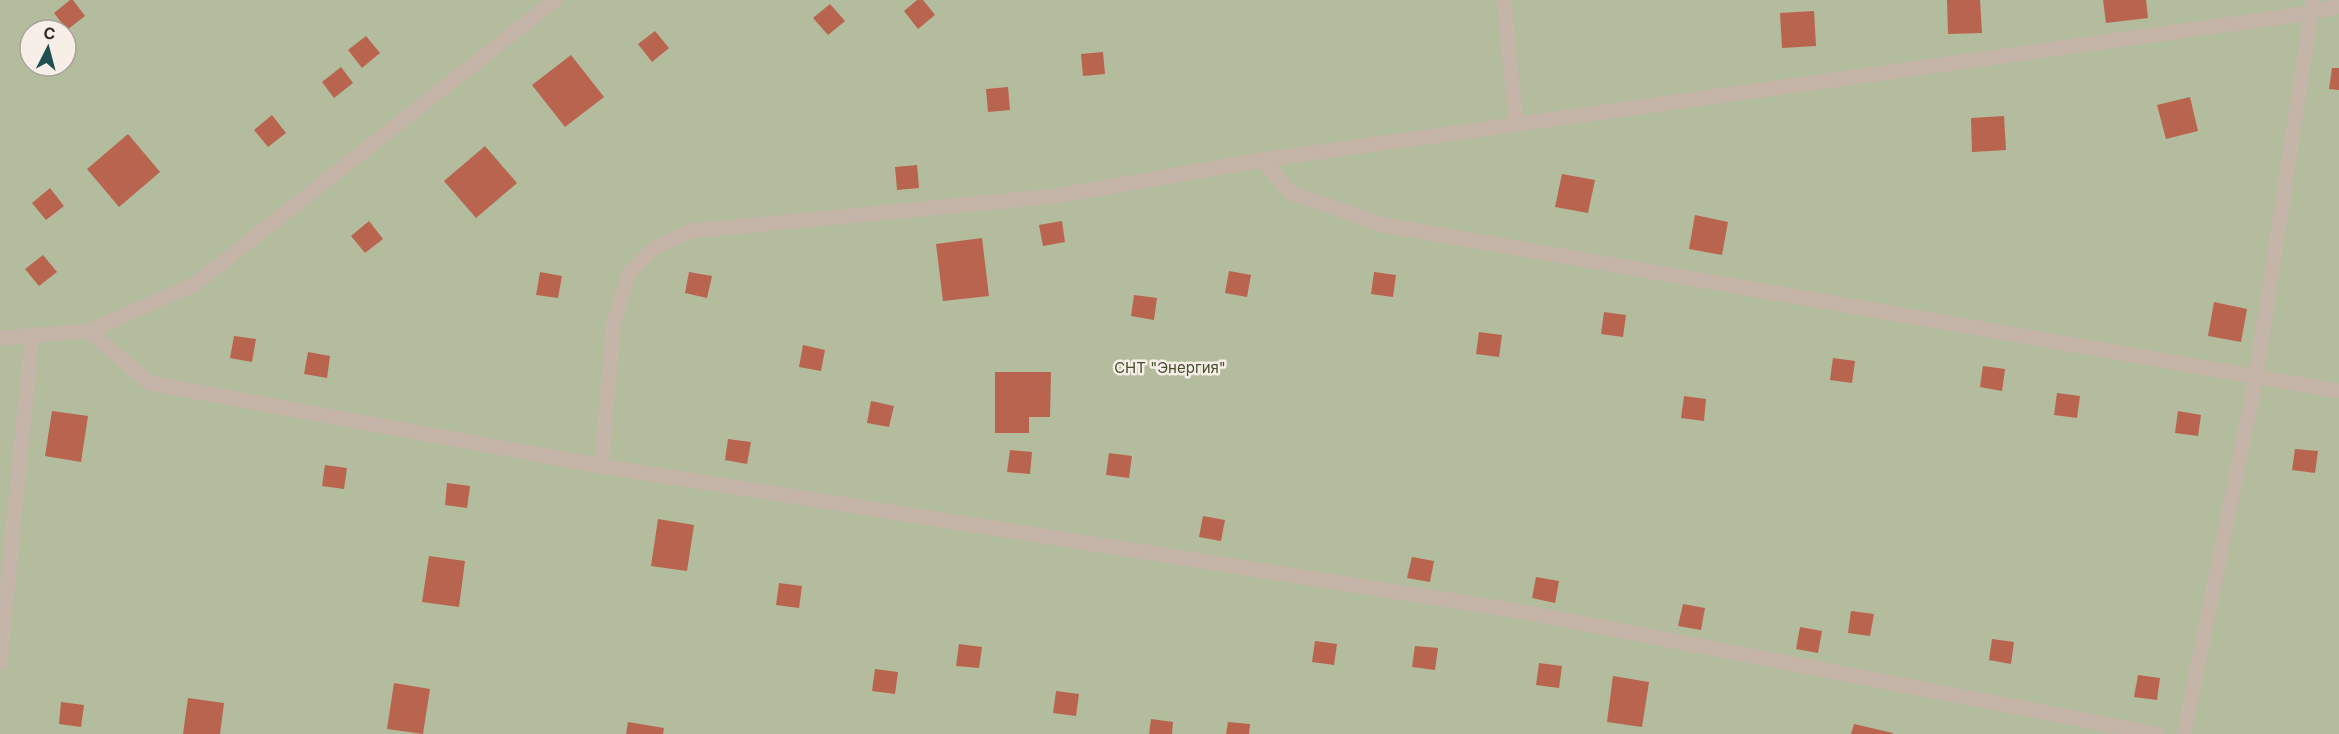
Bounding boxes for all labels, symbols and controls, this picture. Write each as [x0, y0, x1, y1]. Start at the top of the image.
north arrow [18, 18, 78, 78]
text: С [43, 23, 57, 44]
park label: СНТ "Энергия" [1114, 358, 1226, 377]

